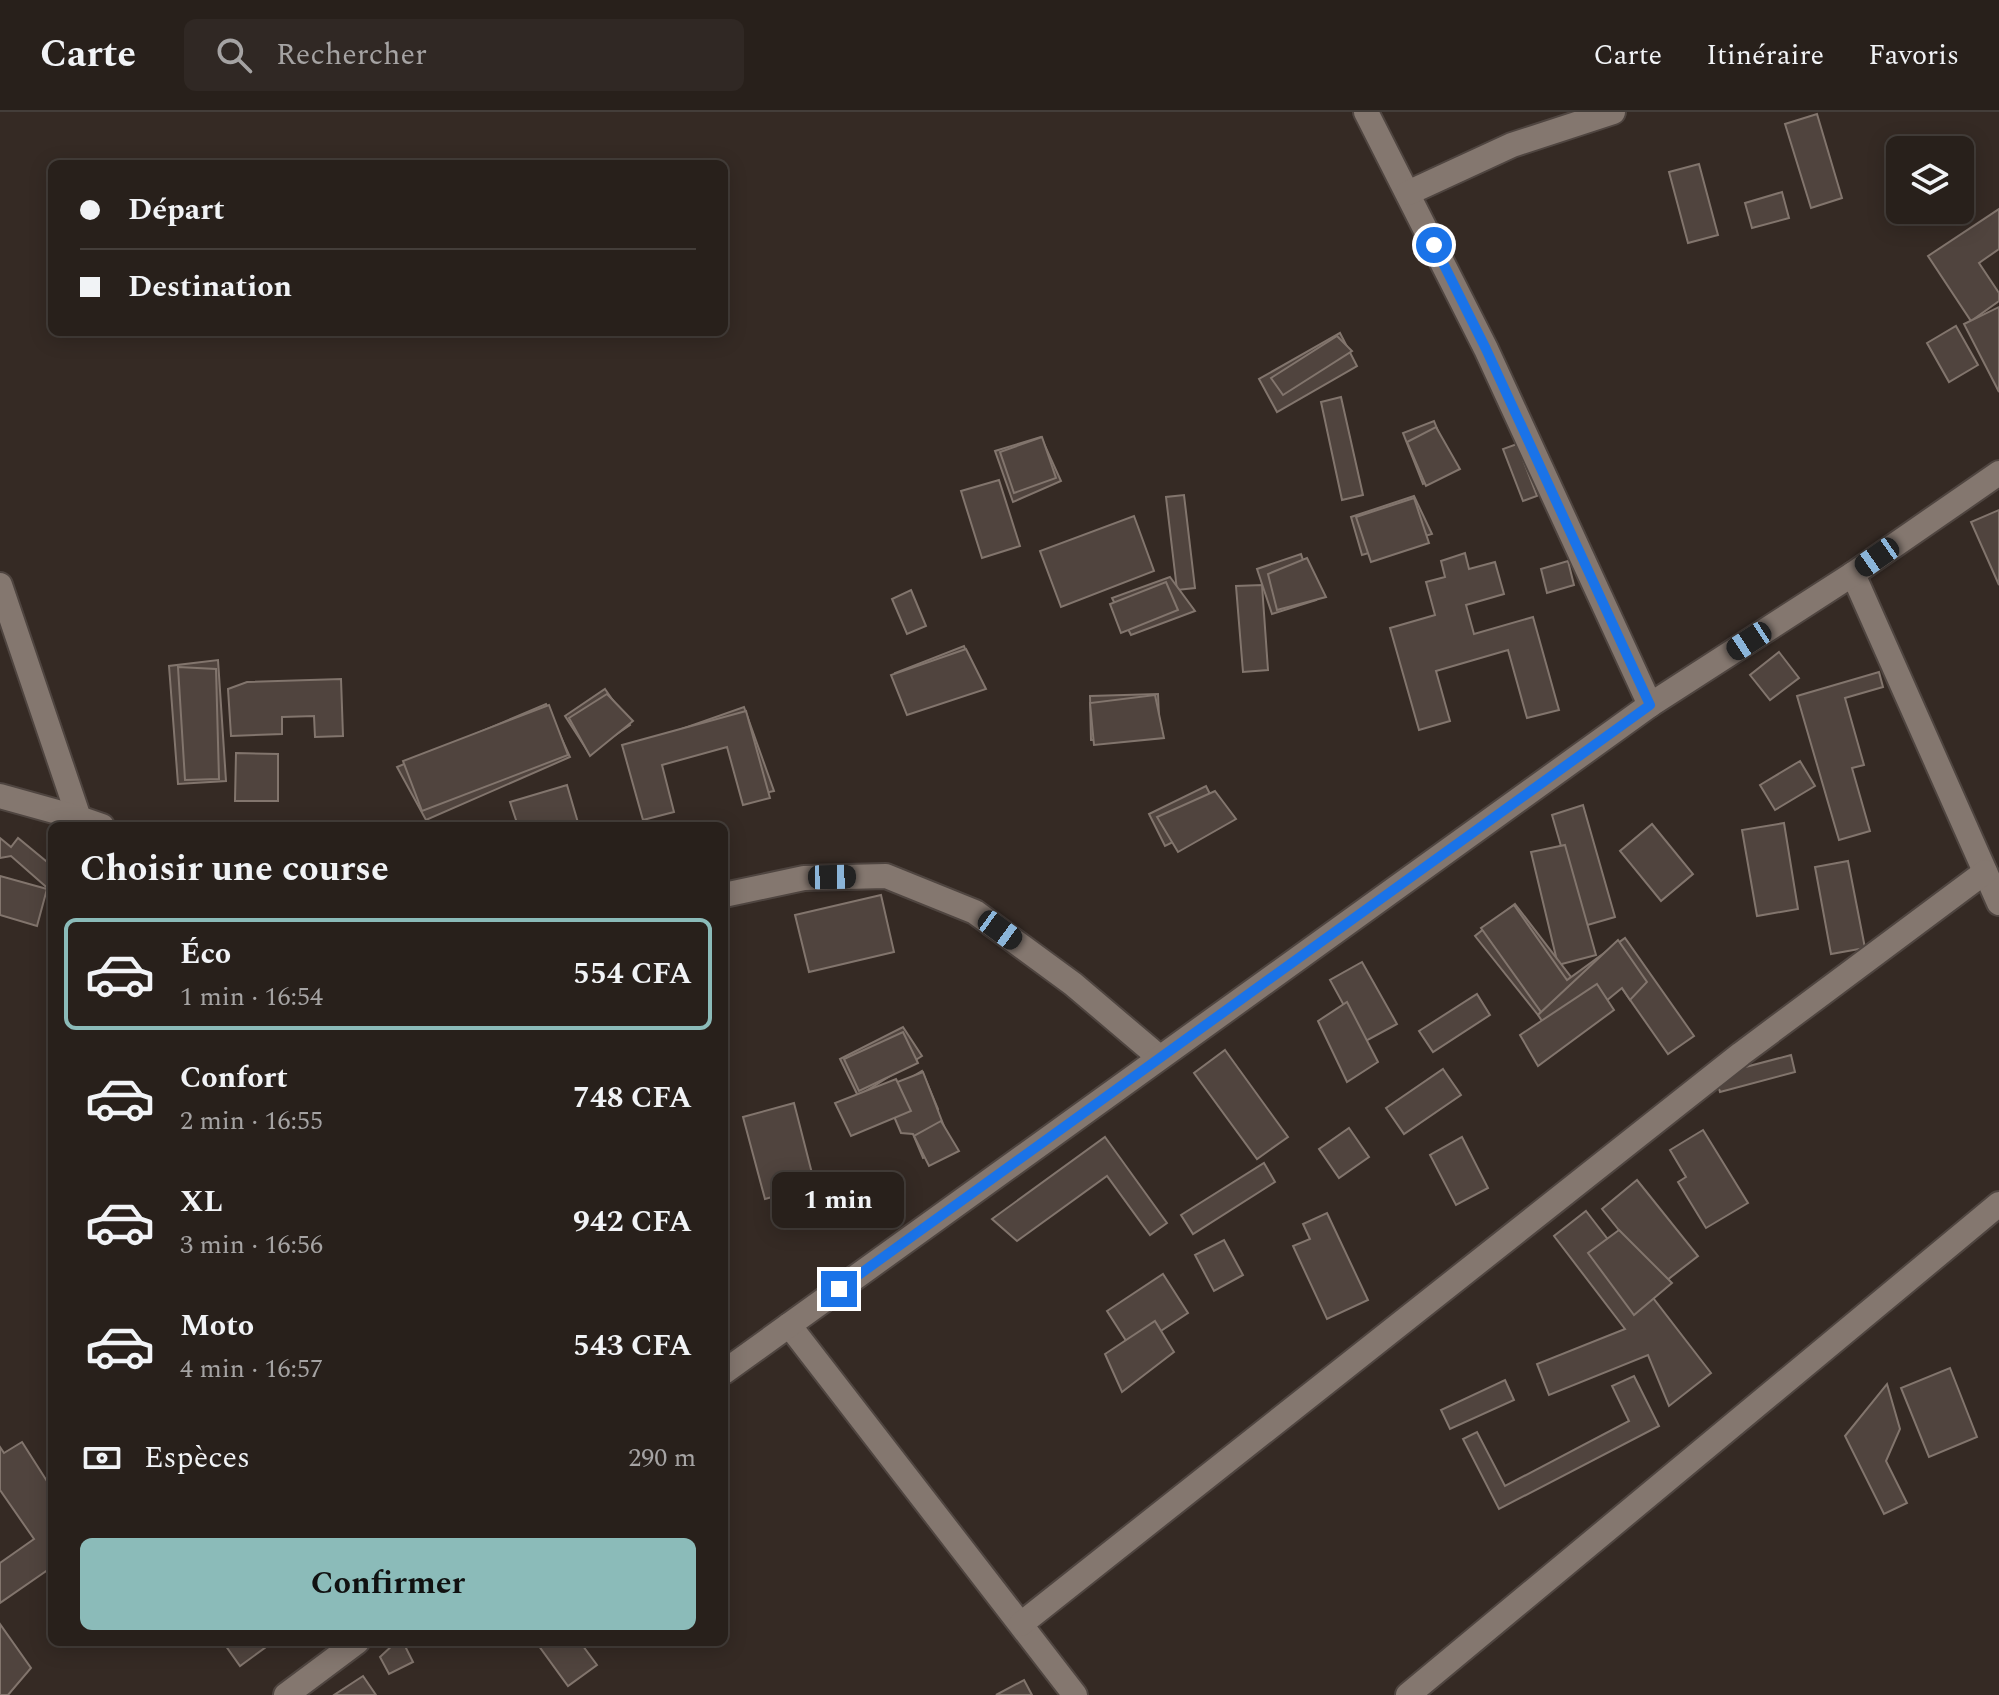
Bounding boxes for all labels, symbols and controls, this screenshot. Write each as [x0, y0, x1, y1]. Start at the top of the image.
search box [184, 19, 744, 91]
text: Carte [40, 26, 136, 84]
text: Rechercher [276, 32, 427, 78]
icon: search [212, 33, 256, 77]
text: Carte [1594, 34, 1662, 77]
text: Itinéraire [1706, 34, 1824, 77]
text: Favoris [1868, 34, 1959, 77]
map controls [1886, 136, 1974, 224]
button: layers [1886, 136, 1974, 224]
text: Départ [128, 187, 225, 233]
route start [1416, 227, 1452, 263]
text: Destination [128, 264, 292, 310]
car [1850, 533, 1904, 581]
car [1722, 618, 1776, 664]
text: Choisir une course [80, 842, 389, 897]
car [808, 865, 856, 889]
car [974, 906, 1026, 954]
text: Éco [180, 931, 231, 977]
icon: car [84, 938, 156, 1010]
text: 554 CFA [573, 951, 692, 997]
text: 1 min · 16:54 [180, 977, 323, 1017]
text: Confort [180, 1055, 288, 1101]
icon: car [84, 1062, 156, 1134]
text: 748 CFA [573, 1075, 692, 1121]
text: 2 min · 16:55 [180, 1101, 323, 1141]
callout: 1 min [773, 1173, 905, 1229]
text: XL [180, 1179, 223, 1225]
text: 1 min [803, 1180, 873, 1220]
icon: car [84, 1186, 156, 1258]
text: 942 CFA [573, 1199, 692, 1245]
text: 3 min · 16:56 [180, 1225, 323, 1265]
route end [821, 1271, 857, 1307]
text: Moto [180, 1303, 254, 1349]
icon: car [84, 1310, 156, 1382]
text: 543 CFA [573, 1323, 692, 1369]
text: 4 min · 16:57 [180, 1349, 323, 1389]
text: Espèces [144, 1435, 250, 1481]
icon: cash [80, 1436, 124, 1480]
text: 290 m [628, 1438, 696, 1478]
button: Confirmer [80, 1538, 696, 1630]

